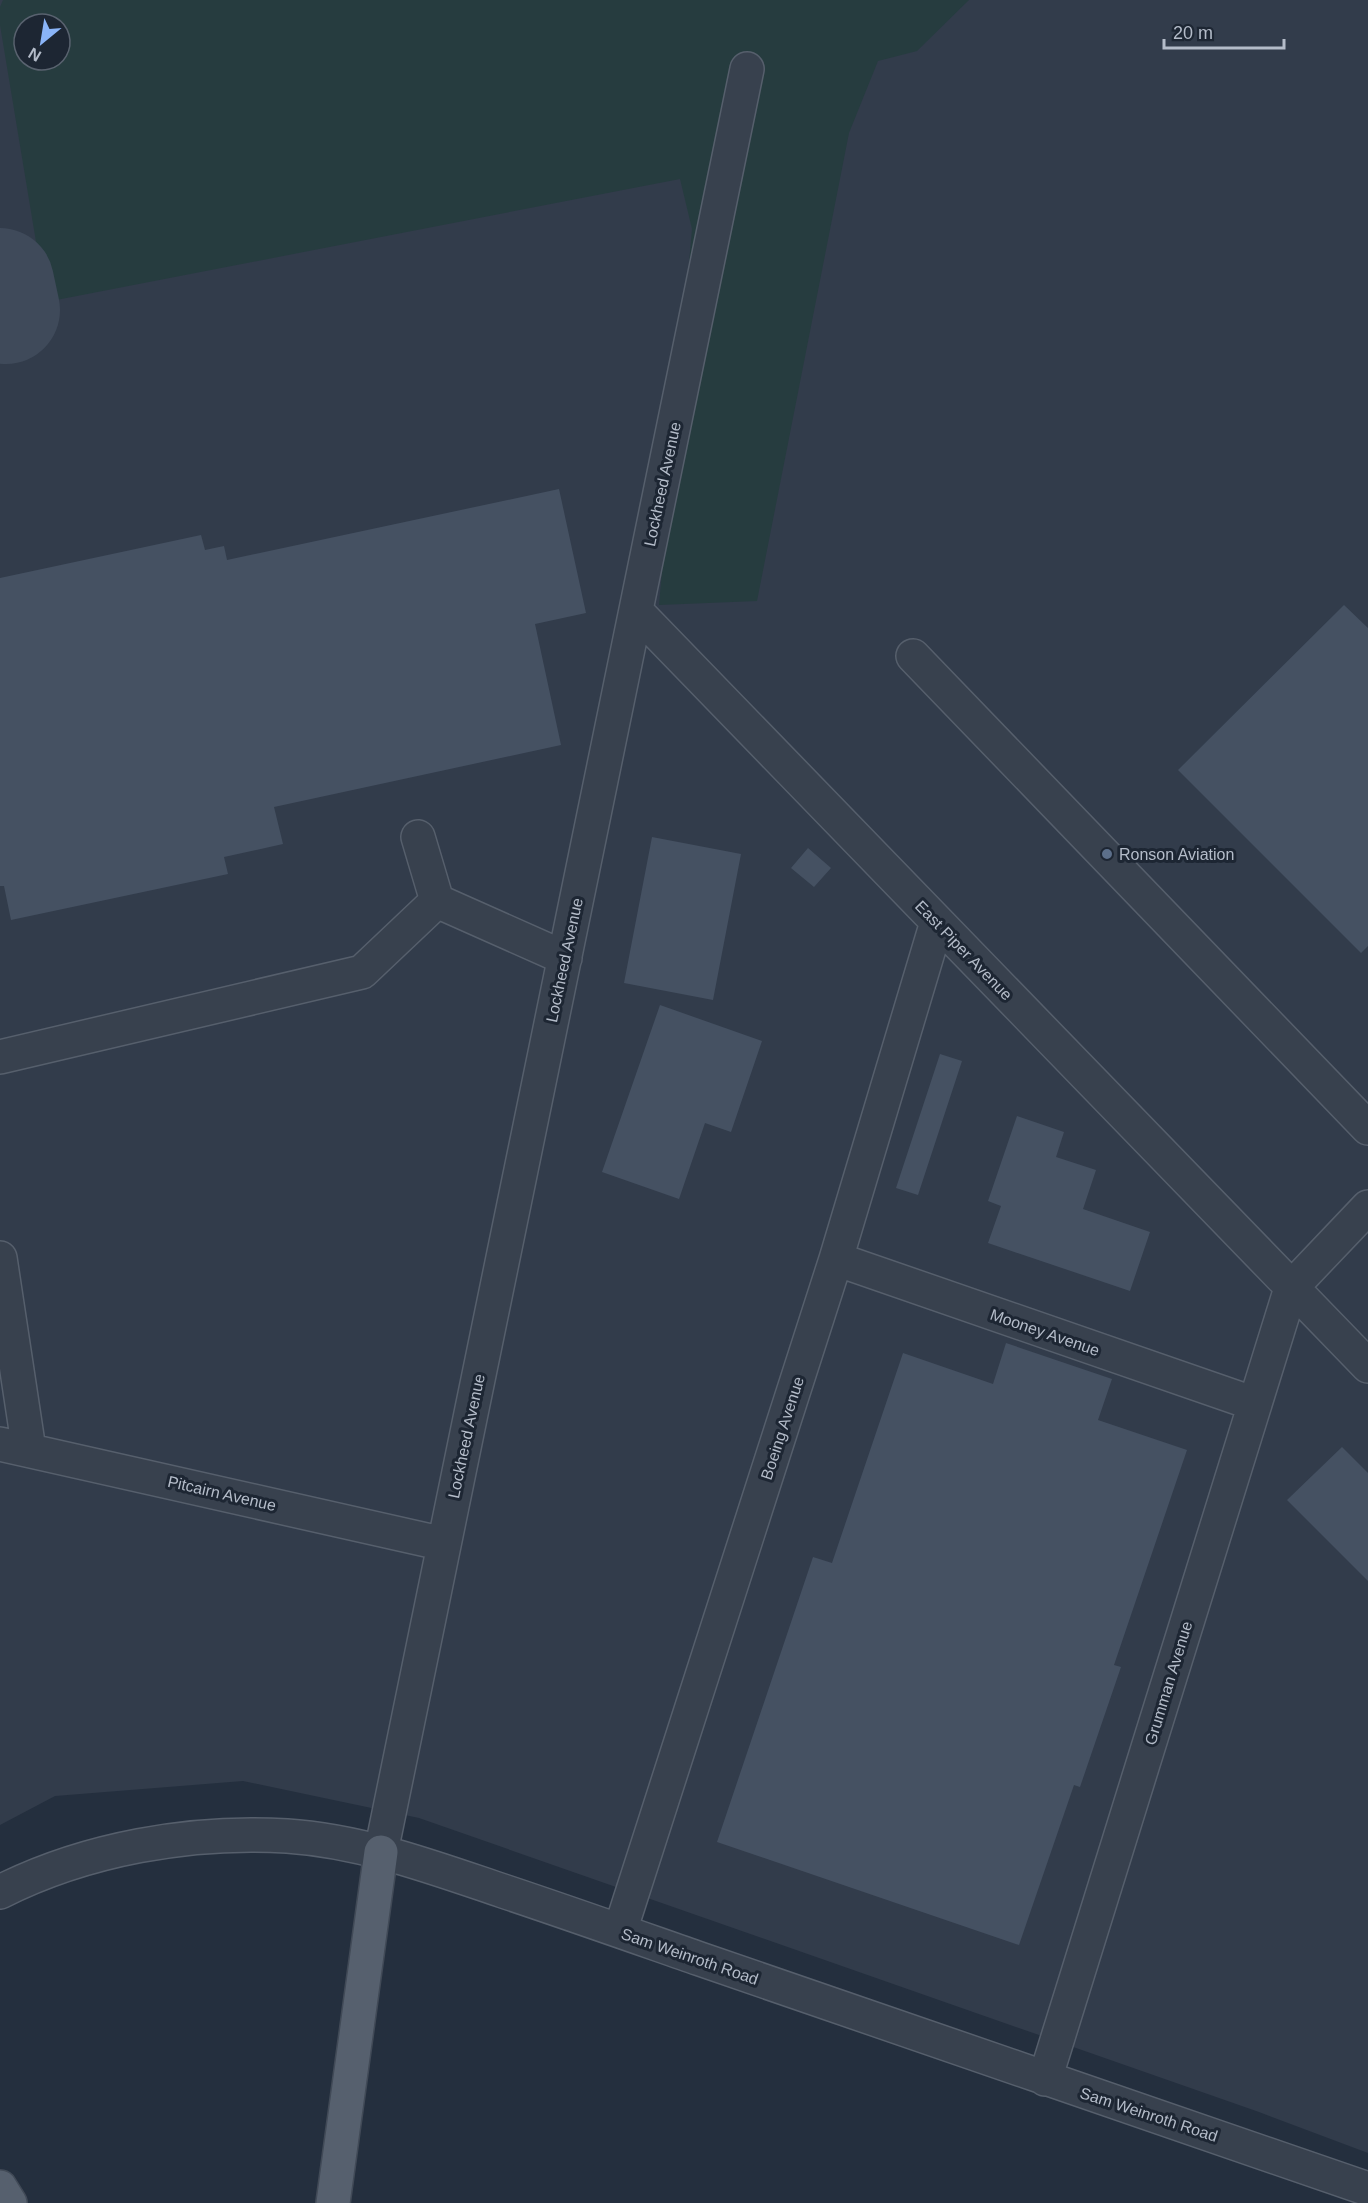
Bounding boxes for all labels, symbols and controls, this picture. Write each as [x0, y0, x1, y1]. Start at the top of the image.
north arrow [12, 12, 72, 72]
scale bar [1164, 12, 1284, 50]
text: 20 m [1173, 23, 1213, 43]
text: N [25, 44, 44, 65]
street label: Lockheed Avenue [641, 420, 684, 548]
place label: Ronson Aviation [1119, 846, 1234, 863]
marker: Ronson Aviation [1100, 847, 1114, 861]
street label: Lockheed Avenue [543, 896, 586, 1024]
street label: East Piper Avenue [912, 897, 1015, 1004]
street label: Mooney Avenue [988, 1306, 1102, 1359]
street label: Lockheed Avenue [445, 1372, 488, 1500]
street label: Boeing Avenue [758, 1374, 807, 1482]
street label: Pitcairn Avenue [166, 1473, 278, 1514]
street label: Grumman Avenue [1142, 1619, 1195, 1747]
street label: Sam Weinroth Road [619, 1925, 761, 1988]
street label: Sam Weinroth Road [1078, 2084, 1220, 2145]

